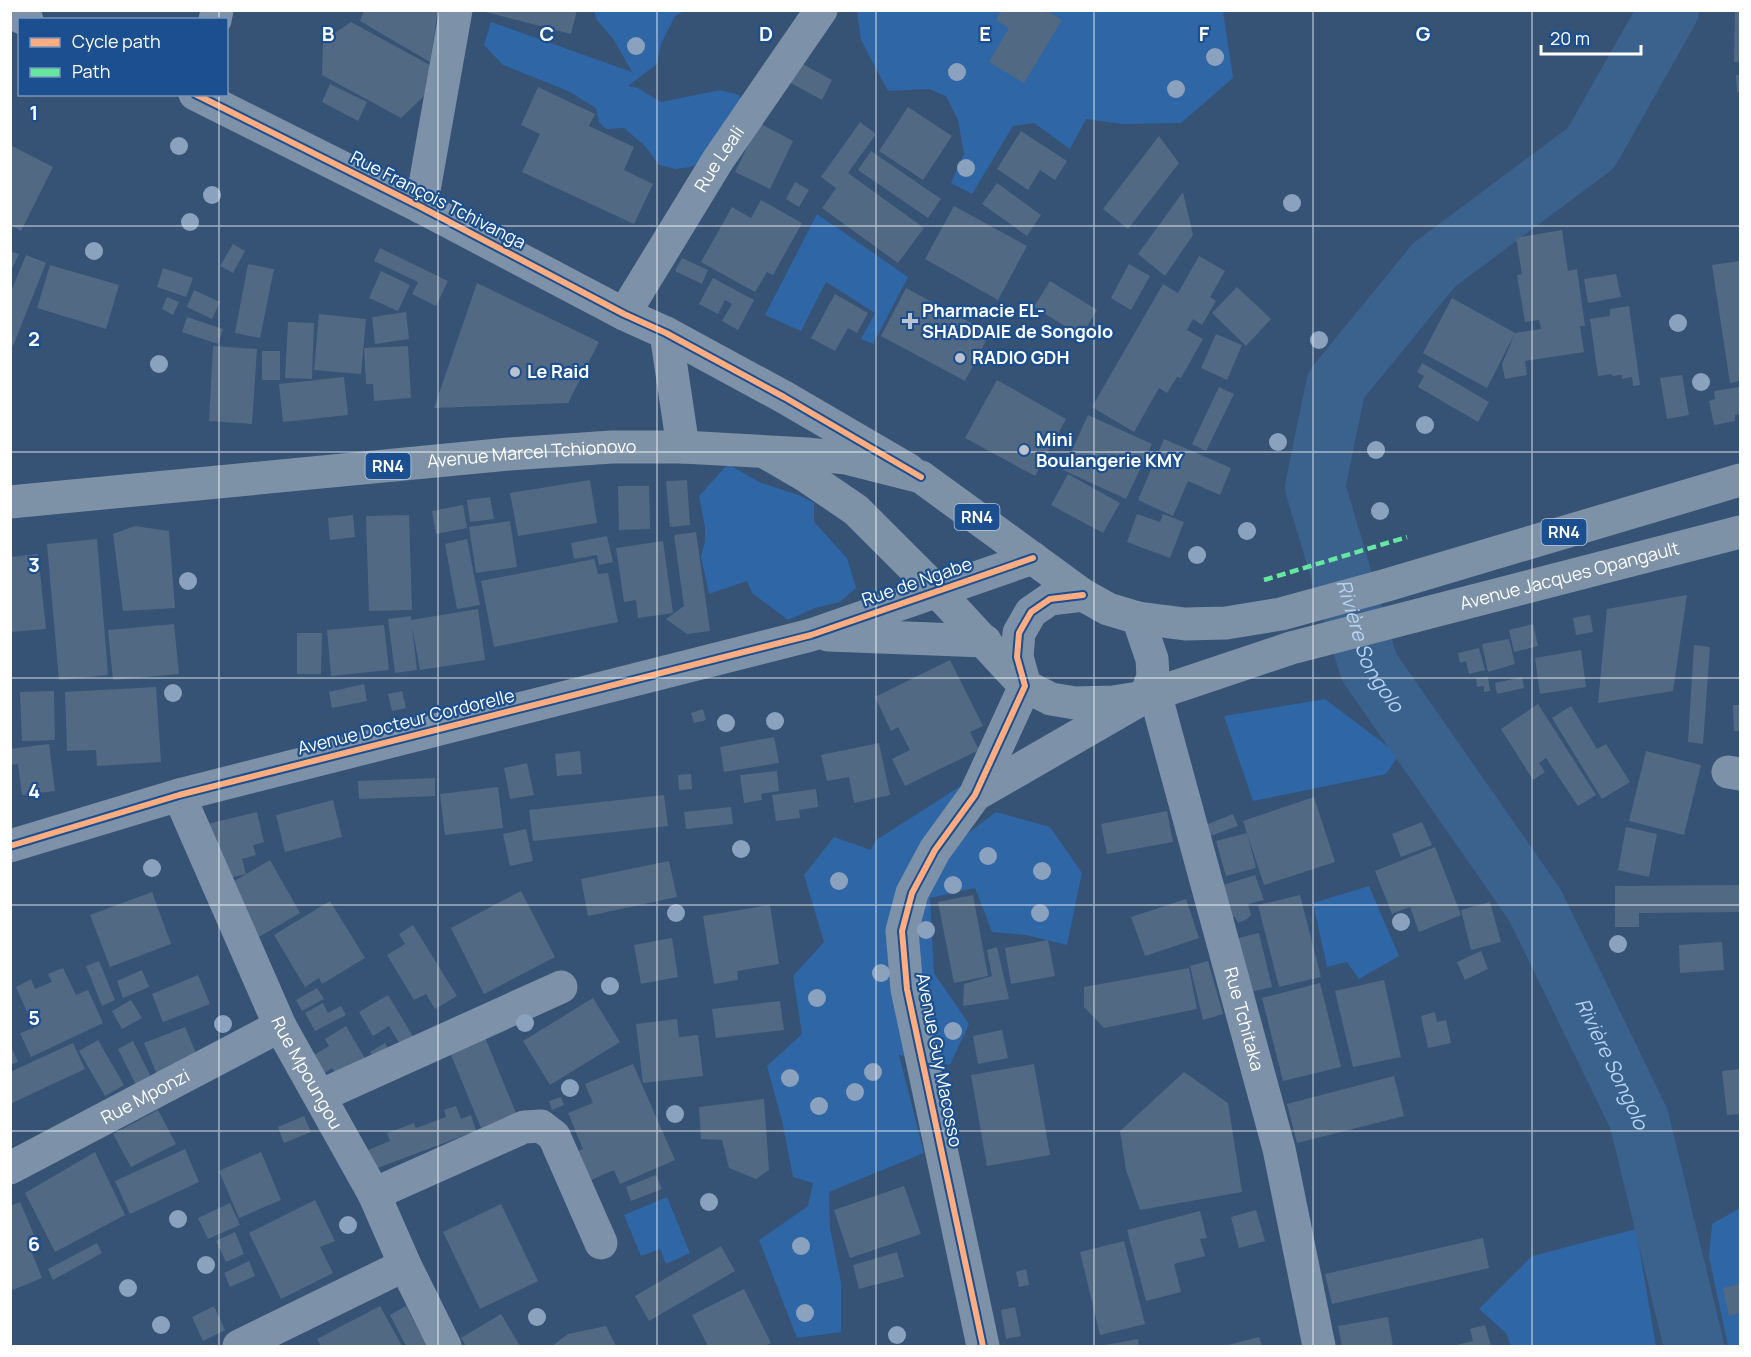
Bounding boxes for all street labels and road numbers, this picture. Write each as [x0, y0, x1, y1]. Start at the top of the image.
street label: Rue Leali [688, 121, 749, 196]
street label: Rue François Tchivanga [347, 144, 530, 254]
street label: Avenue Marcel Tchionovo [426, 434, 636, 473]
road number: RN4 [366, 453, 410, 479]
road number: RN4 [954, 504, 1000, 530]
road number: RN4 [1542, 519, 1586, 545]
street label: Avenue Jacques Opangault [1457, 535, 1682, 615]
street label: Rue de Ngabe [858, 551, 975, 611]
street label: Avenue Docteur Cordorelle [295, 682, 517, 760]
street label: Rue Tchitaka [1219, 964, 1270, 1073]
street label: Avenue Guy Macosso [911, 971, 969, 1149]
street label: Rue Mpoungou [266, 1012, 348, 1133]
street label: Rue Mponzi [96, 1063, 194, 1129]

